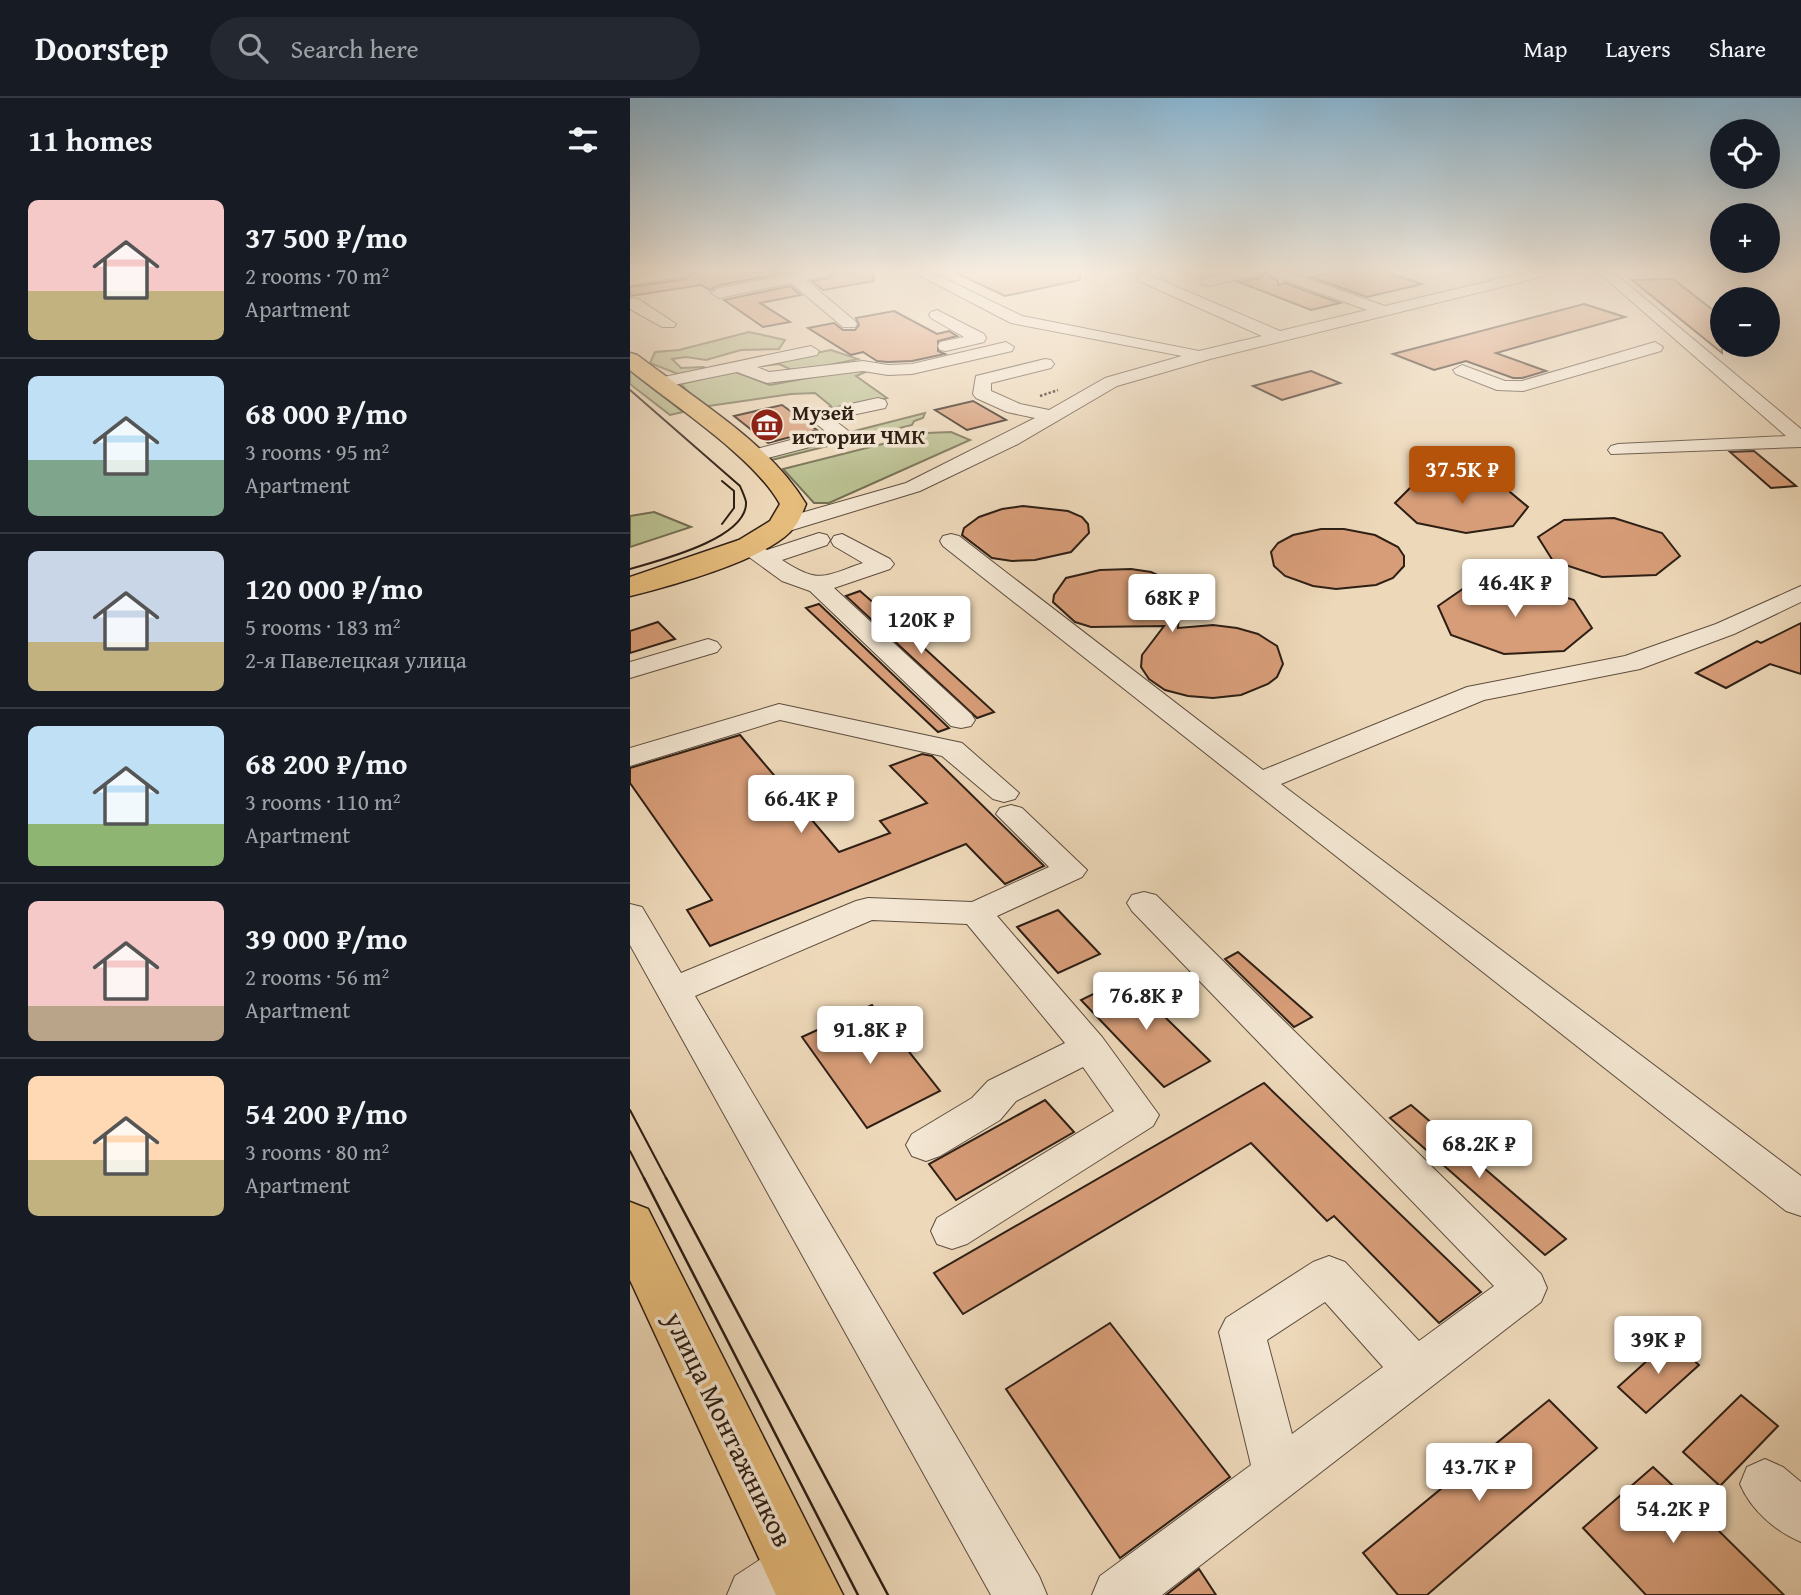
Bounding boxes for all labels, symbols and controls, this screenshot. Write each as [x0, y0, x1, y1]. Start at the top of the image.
search box [210, 17, 700, 80]
text: Doorstep [35, 24, 168, 72]
icon: search [234, 29, 272, 67]
text: Search here [290, 29, 419, 68]
text: Map [1524, 31, 1567, 66]
text: Layers [1605, 31, 1671, 66]
text: Share [1709, 31, 1766, 66]
text: 11 homes [28, 118, 153, 162]
map controls [1710, 119, 1780, 357]
button: locate [1710, 119, 1780, 189]
icon: filters [564, 121, 602, 159]
button: + [1710, 203, 1780, 273]
text: 37 500 ₽/mo [245, 215, 408, 259]
icon: home [84, 228, 168, 312]
text: 2 rooms · 70 m² [245, 259, 389, 292]
button: − [1710, 287, 1780, 357]
text: Apartment [245, 292, 350, 325]
text: 68 000 ₽/mo [245, 391, 408, 435]
place label: Музей истории ЧМК [792, 397, 925, 452]
icon: home [84, 404, 168, 488]
museum icon: Музей истории ЧМК [748, 406, 786, 444]
text: 3 rooms · 95 m² [245, 435, 389, 468]
pin: 37.5K ₽ [1397, 446, 1527, 506]
text: 37.5K ₽ [1425, 452, 1499, 485]
text: Apartment [245, 468, 350, 501]
pin: 46.4K ₽ [1450, 560, 1580, 619]
text: 46.4K ₽ [1478, 565, 1552, 598]
text: 120 000 ₽/mo [245, 566, 423, 610]
pin: 68K ₽ [1123, 574, 1221, 634]
icon: home [84, 579, 168, 663]
text: 68K ₽ [1144, 580, 1200, 613]
pin: 120K ₽ [864, 596, 978, 656]
text: 120K ₽ [887, 602, 955, 635]
text: 5 rooms · 183 m² [245, 610, 400, 643]
text: 2-я Павелецкая улица [245, 643, 467, 676]
text: 68 200 ₽/mo [245, 741, 408, 785]
icon: home [84, 754, 168, 838]
pin: 66.4K ₽ [736, 776, 866, 835]
text: 66.4K ₽ [764, 781, 838, 814]
text: 3 rooms · 110 m² [245, 785, 400, 818]
text: Apartment [245, 818, 350, 851]
text: 39 000 ₽/mo [245, 916, 408, 960]
icon: home [84, 929, 168, 1013]
text: 2 rooms · 56 m² [245, 960, 389, 993]
pin: 76.8K ₽ [1081, 972, 1211, 1032]
text: 76.8K ₽ [1109, 978, 1183, 1011]
text: Apartment [245, 993, 350, 1026]
pin: 91.8K ₽ [805, 1006, 935, 1066]
text: 91.8K ₽ [833, 1012, 907, 1045]
text: 54 200 ₽/mo [245, 1091, 408, 1135]
icon: home [84, 1104, 168, 1188]
pin: 68.2K ₽ [1414, 1121, 1544, 1180]
text: 68.2K ₽ [1442, 1126, 1516, 1159]
text: 3 rooms · 80 m² [245, 1135, 389, 1168]
text: Apartment [245, 1168, 350, 1201]
street label: улица Монтажников [654, 1303, 804, 1553]
pin: 39K ₽ [1609, 1316, 1707, 1376]
text: 39K ₽ [1630, 1322, 1686, 1355]
pin: 43.7K ₽ [1414, 1444, 1544, 1503]
text: 43.7K ₽ [1442, 1449, 1516, 1482]
pin: 54.2K ₽ [1608, 1486, 1738, 1545]
text: 54.2K ₽ [1636, 1491, 1710, 1524]

